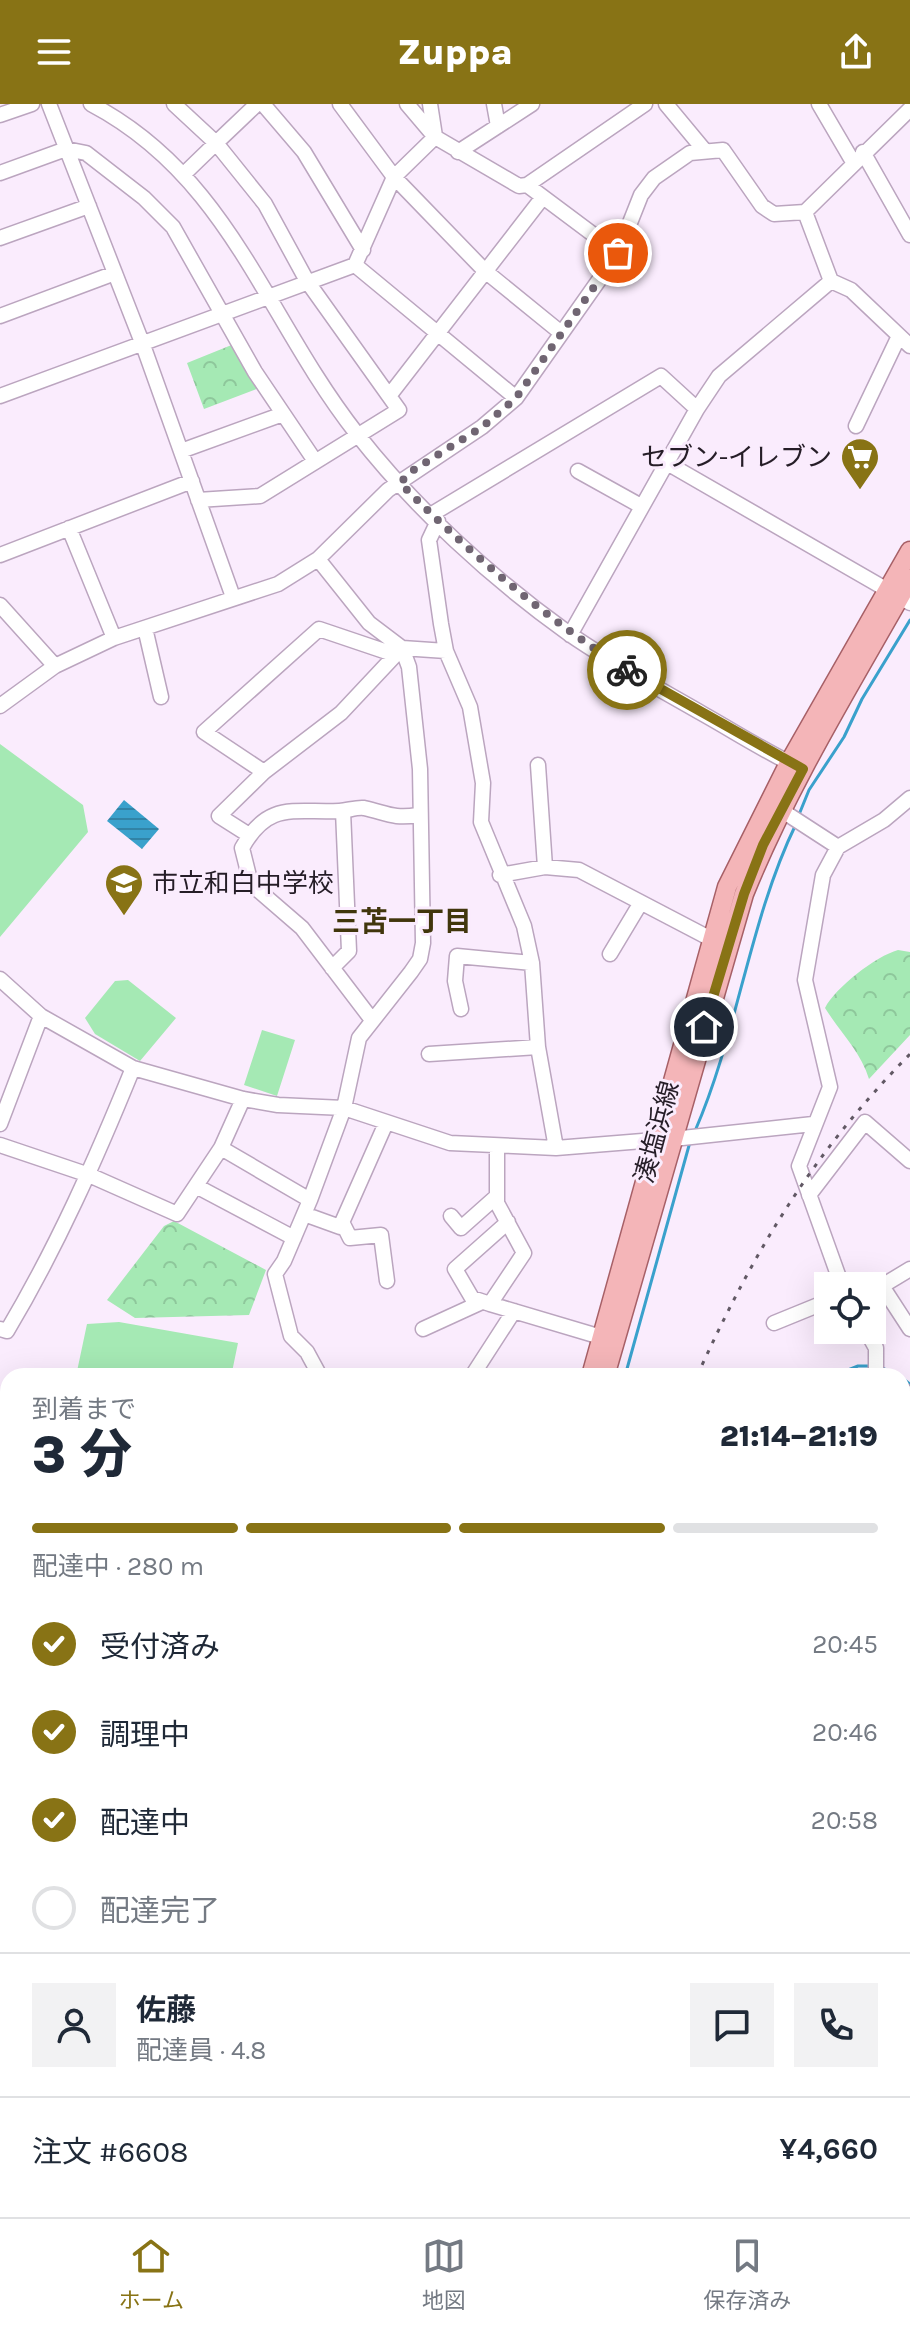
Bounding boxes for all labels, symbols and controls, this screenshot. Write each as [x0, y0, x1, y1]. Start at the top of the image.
icon: menu [32, 30, 76, 74]
icon: share [834, 30, 878, 74]
text: Zuppa [397, 31, 513, 73]
pin [584, 219, 652, 287]
icon: bag [596, 231, 640, 275]
supermarket icon: セブン-イレブン [839, 436, 881, 491]
place label: セブン-イレブン [641, 442, 832, 473]
courier [587, 630, 667, 710]
icon: bike [605, 648, 649, 692]
school or university icon: 市立和白中学校 [103, 862, 145, 917]
place label: 市立和白中学校 [152, 868, 334, 899]
district label: 三苫一丁目 [332, 905, 472, 938]
pin [670, 993, 738, 1061]
icon: home [682, 1005, 726, 1049]
street label: 湊塩浜線 [629, 1078, 685, 1186]
map controls [814, 1272, 886, 1344]
button: locate [814, 1272, 886, 1344]
text: 到着まで [32, 1394, 136, 1425]
text: 21:14–21:19 [720, 1418, 878, 1454]
text: 3 分 [32, 1424, 132, 1485]
text: 配達中 · 280 m [32, 1551, 204, 1582]
icon: check [32, 1622, 76, 1666]
text: 受付済み [100, 1629, 220, 1665]
text: 20:45 [812, 1629, 878, 1660]
icon: check [32, 1710, 76, 1754]
text: 調理中 [100, 1717, 190, 1753]
text: 20:46 [812, 1717, 878, 1748]
icon: check [32, 1798, 76, 1842]
text: 配達中 [100, 1805, 190, 1841]
text: 20:58 [811, 1805, 878, 1836]
text: 配達完了 [100, 1893, 220, 1929]
button: person [32, 1983, 116, 2067]
button: chat [690, 1983, 774, 2067]
button: phone [794, 1983, 878, 2067]
text: 佐藤 [136, 1992, 196, 2028]
text: 配達員 · 4.8 [136, 2035, 266, 2066]
text: ¥4,660 [780, 2131, 878, 2167]
text: 注文 #6608 [32, 2134, 188, 2170]
tab: ホーム [119, 2234, 184, 2314]
tab: 地図 [422, 2234, 466, 2314]
tab: 保存済み [703, 2234, 791, 2314]

